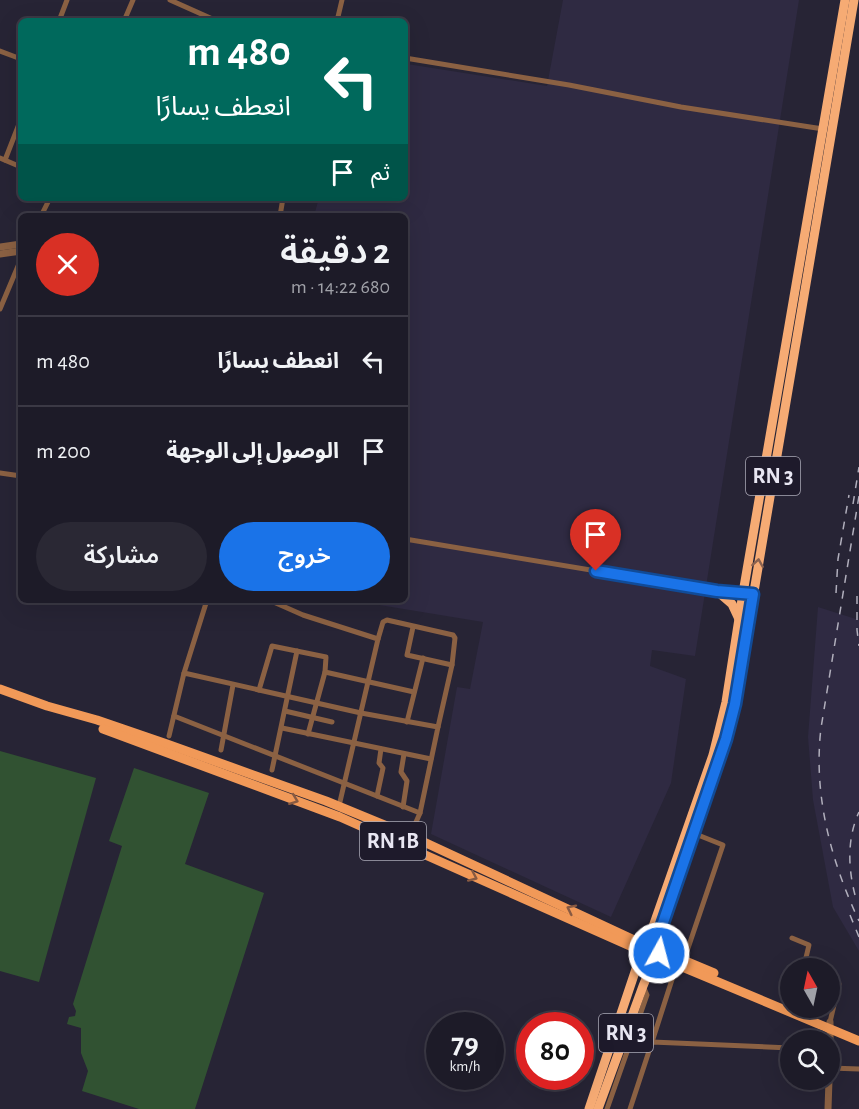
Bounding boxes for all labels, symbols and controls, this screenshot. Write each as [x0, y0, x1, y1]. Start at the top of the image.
text: 480 m [187, 31, 291, 73]
icon: left [312, 42, 390, 120]
text: انعطف يسارًا [155, 93, 291, 120]
icon: arrive [326, 156, 359, 189]
text: ثم [371, 162, 390, 184]
button: close [36, 233, 99, 296]
text: 2 دقيقة [280, 234, 390, 270]
text: 680 m · 14:22 [291, 277, 390, 297]
icon: left [357, 345, 390, 378]
text: 480 m [36, 350, 90, 372]
text: انعطف يسارًا [217, 350, 339, 372]
icon: arrive [357, 435, 390, 468]
text: 200 m [36, 440, 91, 462]
text: الوصول إلى الوجهة [166, 440, 339, 462]
road number: RN 3 [746, 457, 800, 495]
pin [570, 509, 621, 571]
icon: arrive [579, 518, 612, 551]
button: مشاركة [36, 522, 207, 591]
button: خروج [219, 522, 390, 591]
one-way arrow [752, 558, 764, 568]
one-way arrow [288, 792, 299, 805]
road number: RN 1B [360, 822, 426, 860]
one-way arrow [466, 869, 477, 881]
one-way arrow [567, 905, 578, 917]
position arrow [627, 921, 691, 985]
north arrow [780, 958, 840, 1018]
map controls [780, 958, 840, 1090]
speed limit sign: 80 [516, 1012, 594, 1090]
road number: RN 3 [599, 1014, 653, 1052]
text: 79 [451, 1029, 479, 1059]
button: search [780, 1030, 840, 1090]
text: km/h [450, 1059, 480, 1074]

